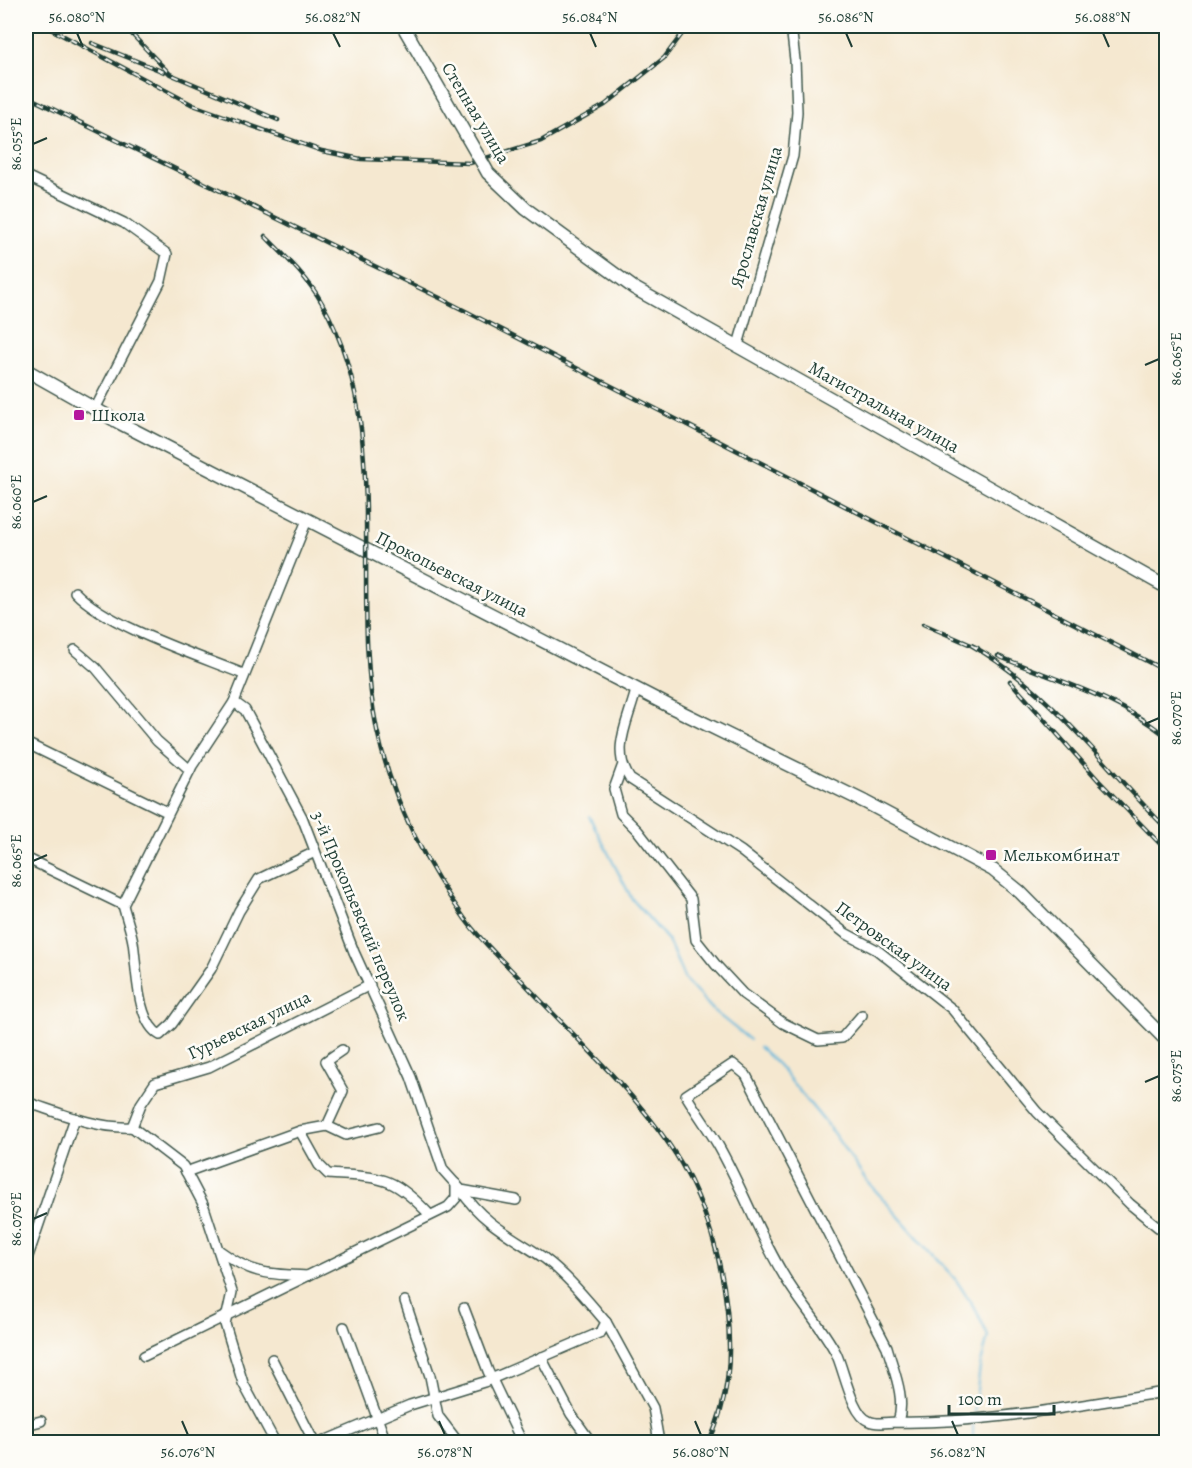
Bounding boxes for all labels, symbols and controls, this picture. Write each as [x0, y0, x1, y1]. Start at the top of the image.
text: 56.080°N [49, 7, 105, 27]
text: 56.082°N [305, 7, 361, 27]
text: 56.084°N [562, 7, 618, 27]
text: 56.086°N [818, 7, 874, 27]
text: 56.088°N [1075, 7, 1131, 27]
street label: Степная улица [436, 58, 516, 169]
text: 86.055°E [6, 117, 26, 171]
street label: Ярославская улица [724, 143, 788, 291]
text: 86.065°E [1166, 332, 1186, 386]
street label: Магистральная улица [804, 356, 964, 459]
place label: Школа [91, 403, 146, 427]
marker: Школа [72, 408, 86, 422]
text: 86.060°E [6, 474, 26, 530]
street label: Прокопьевская улица [372, 525, 533, 623]
text: 86.070°E [1166, 691, 1186, 745]
street label: 3-й Прокопьевский переулок [306, 807, 416, 1025]
text: 86.065°E [6, 834, 26, 888]
place label: Мелькомбинат [1003, 843, 1120, 867]
marker: Мелькомбинат [984, 848, 998, 862]
street label: Петровская улица [831, 895, 958, 997]
street label: Гурьевская улица [183, 984, 315, 1065]
text: 86.075°E [1166, 1050, 1186, 1102]
text: 86.070°E [6, 1192, 26, 1246]
scale bar [949, 1378, 1054, 1416]
text: 100 m [958, 1387, 1002, 1411]
text: 56.076°N [161, 1442, 215, 1462]
text: 56.078°N [418, 1442, 473, 1462]
text: 56.080°N [673, 1442, 729, 1462]
text: 56.082°N [930, 1442, 986, 1462]

